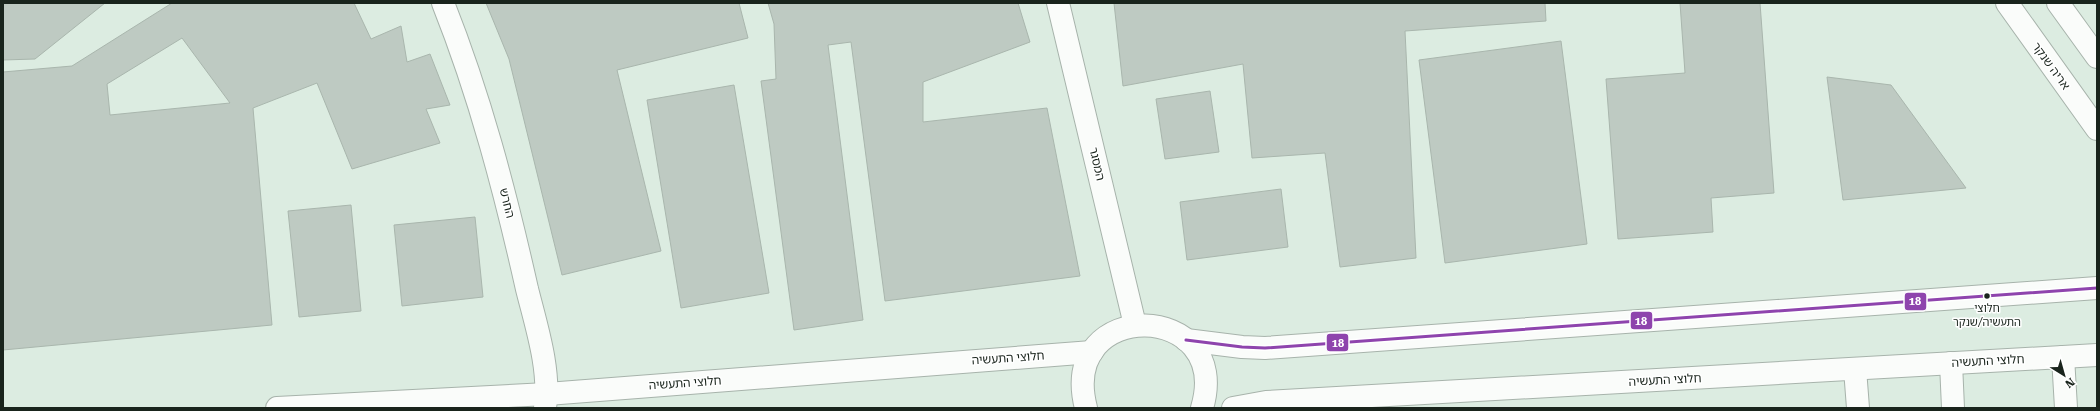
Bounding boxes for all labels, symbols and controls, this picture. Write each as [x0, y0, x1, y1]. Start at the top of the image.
street label: אריה שנקר [2029, 40, 2073, 93]
street label: המסגר [1086, 146, 1108, 182]
street label: החרש [497, 187, 517, 219]
marker: חלוצי התעשיה/שנקר [1982, 291, 1992, 301]
line badge: 18 [1904, 292, 1927, 311]
text: 18 [1909, 295, 1921, 308]
place label: חלוצי התעשיה/שנקר [1953, 302, 2021, 329]
line badge: 18 [1630, 311, 1653, 330]
text: 18 [1635, 315, 1647, 328]
line badge: 18 [1326, 333, 1349, 352]
text: 18 [1332, 337, 1344, 350]
street label: חלוצי התעשיה [971, 348, 1045, 368]
street label: חלוצי התעשיה [1951, 352, 2025, 370]
north arrow [2044, 355, 2084, 395]
street label: חלוצי התעשיה [1628, 371, 1702, 389]
street label: חלוצי התעשיה [648, 373, 722, 393]
text: N [2062, 375, 2077, 391]

